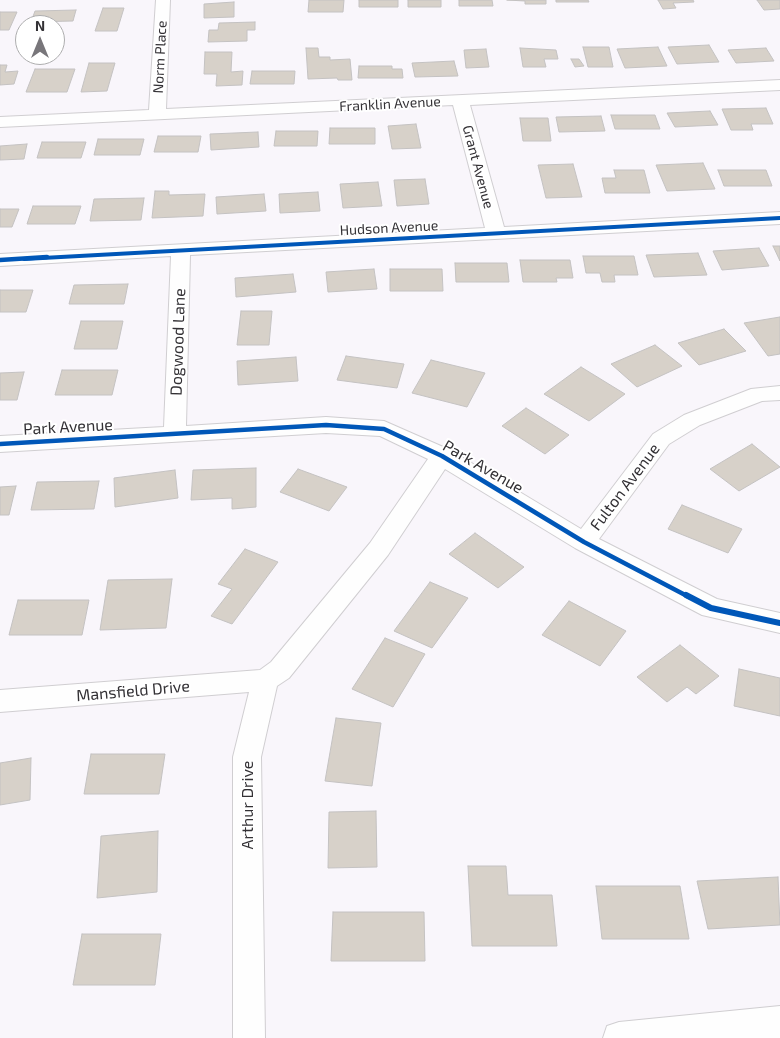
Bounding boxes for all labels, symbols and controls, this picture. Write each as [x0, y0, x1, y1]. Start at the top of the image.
north arrow [15, 15, 65, 65]
text: N [35, 17, 45, 34]
street label: Norm Place [150, 20, 170, 94]
street label: Franklin Avenue [339, 93, 441, 115]
street label: Grant Avenue [459, 123, 497, 211]
street label: Hudson Avenue [339, 217, 439, 239]
street label: Dogwood Lane [167, 288, 189, 396]
street label: Park Avenue [23, 415, 113, 439]
street label: Park Avenue [439, 436, 527, 498]
street label: Fulton Avenue [586, 440, 664, 534]
street label: Mansfield Drive [75, 676, 191, 706]
street label: Arthur Drive [238, 761, 258, 849]

